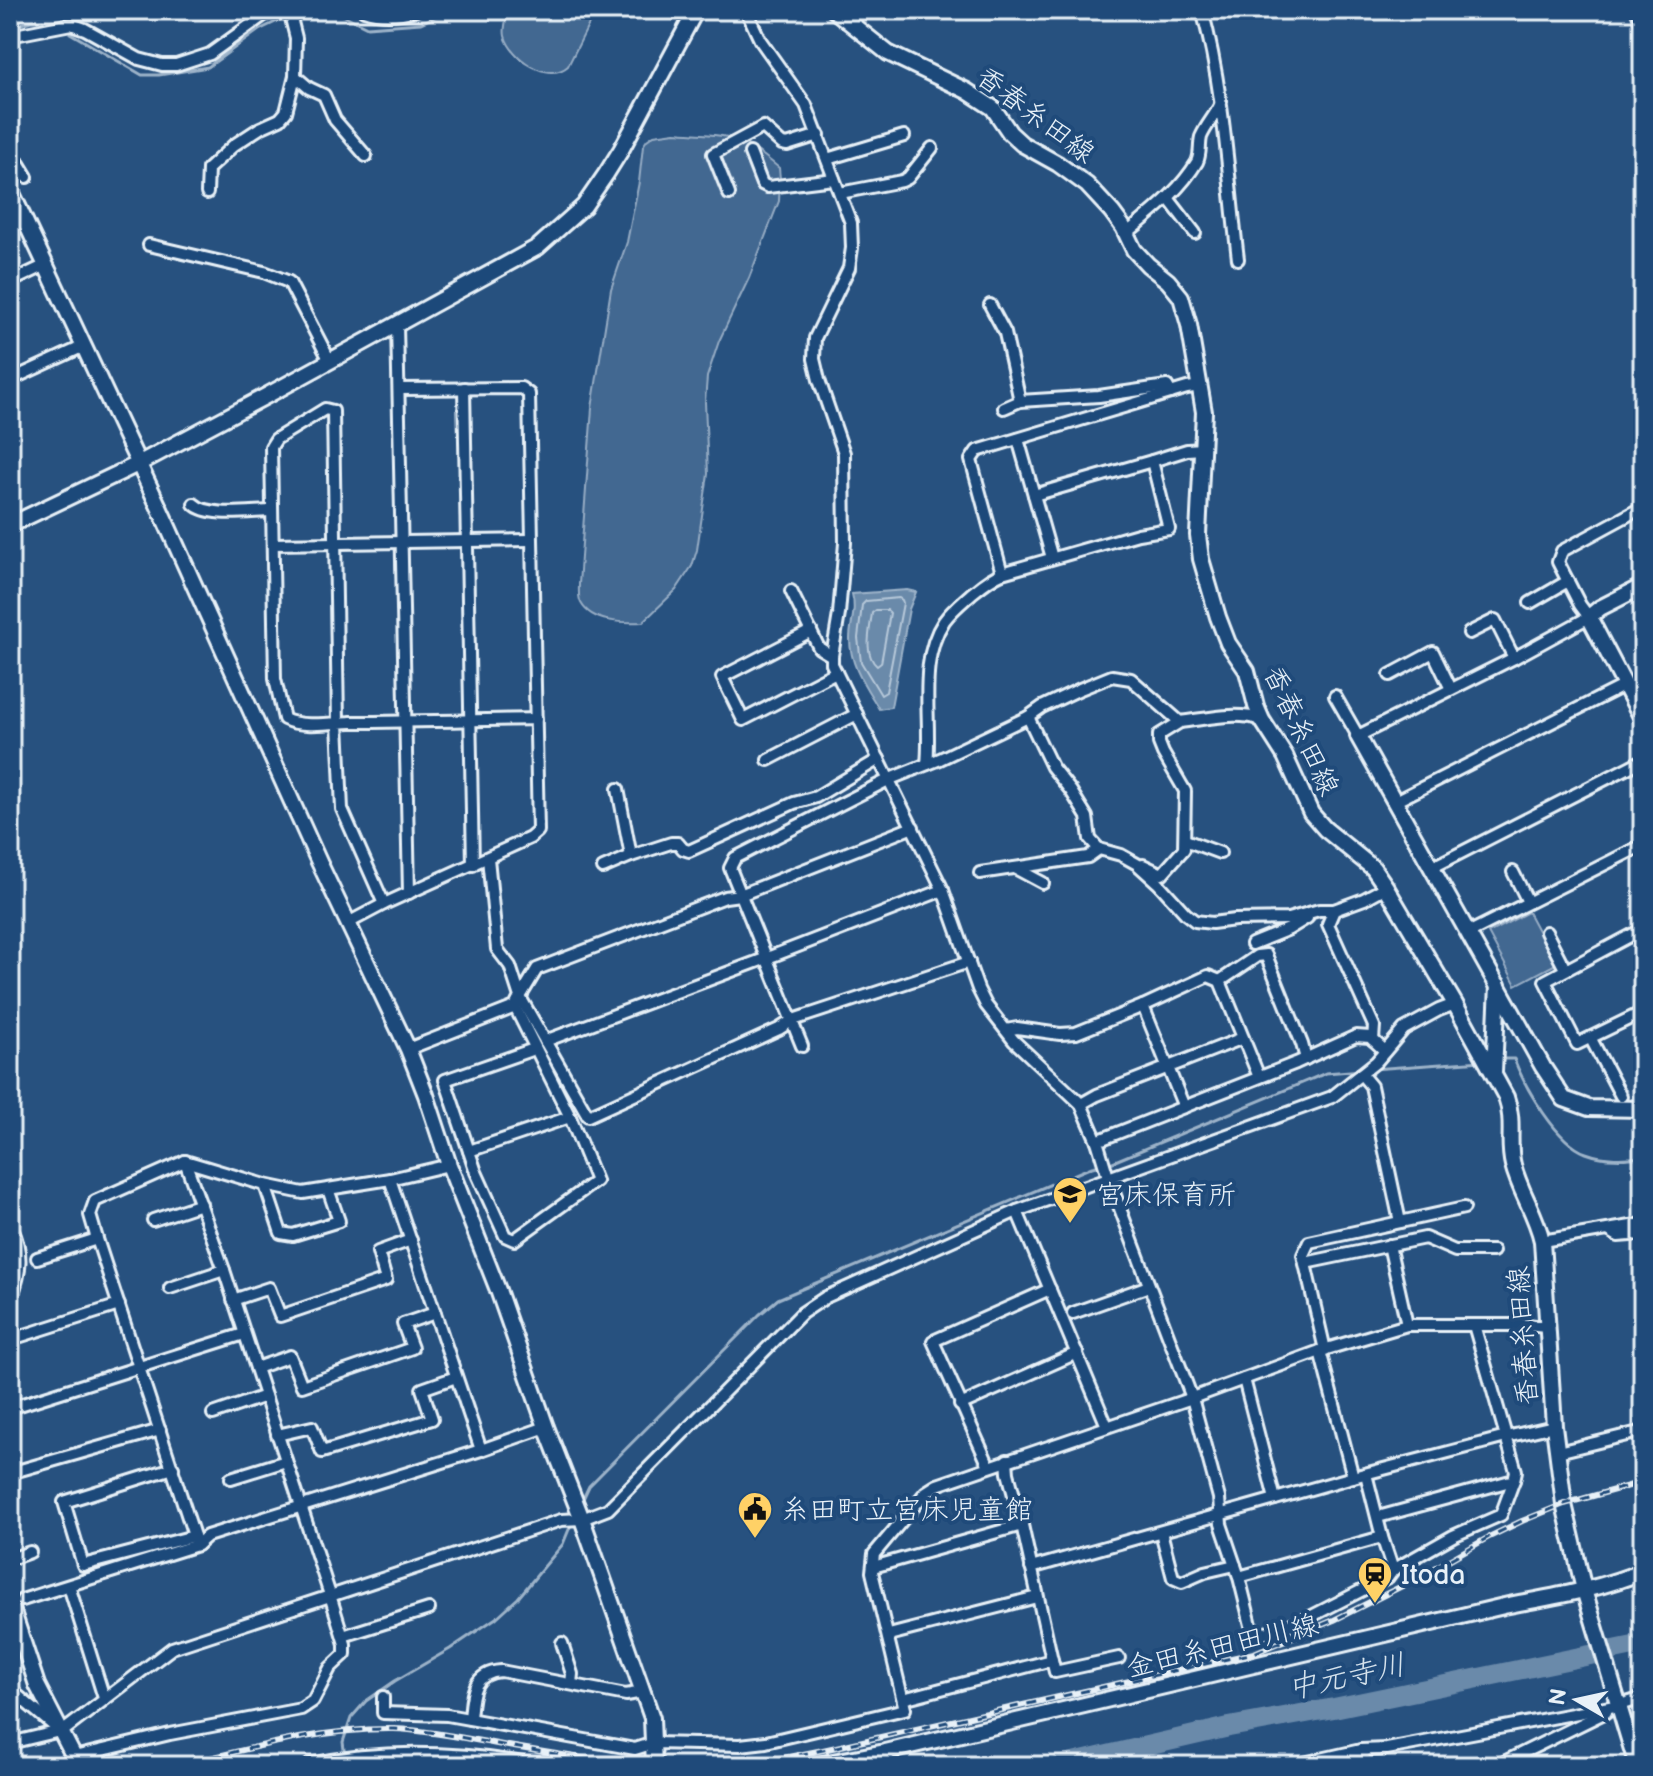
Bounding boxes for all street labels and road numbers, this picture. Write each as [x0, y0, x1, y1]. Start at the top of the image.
street label: 香春糸田線 [969, 60, 1101, 171]
street label: 香春糸田線 [1256, 660, 1345, 801]
street label: 香春糸田線 [1502, 1265, 1545, 1407]
street label: 金田糸田田川線 [1123, 1608, 1322, 1685]

